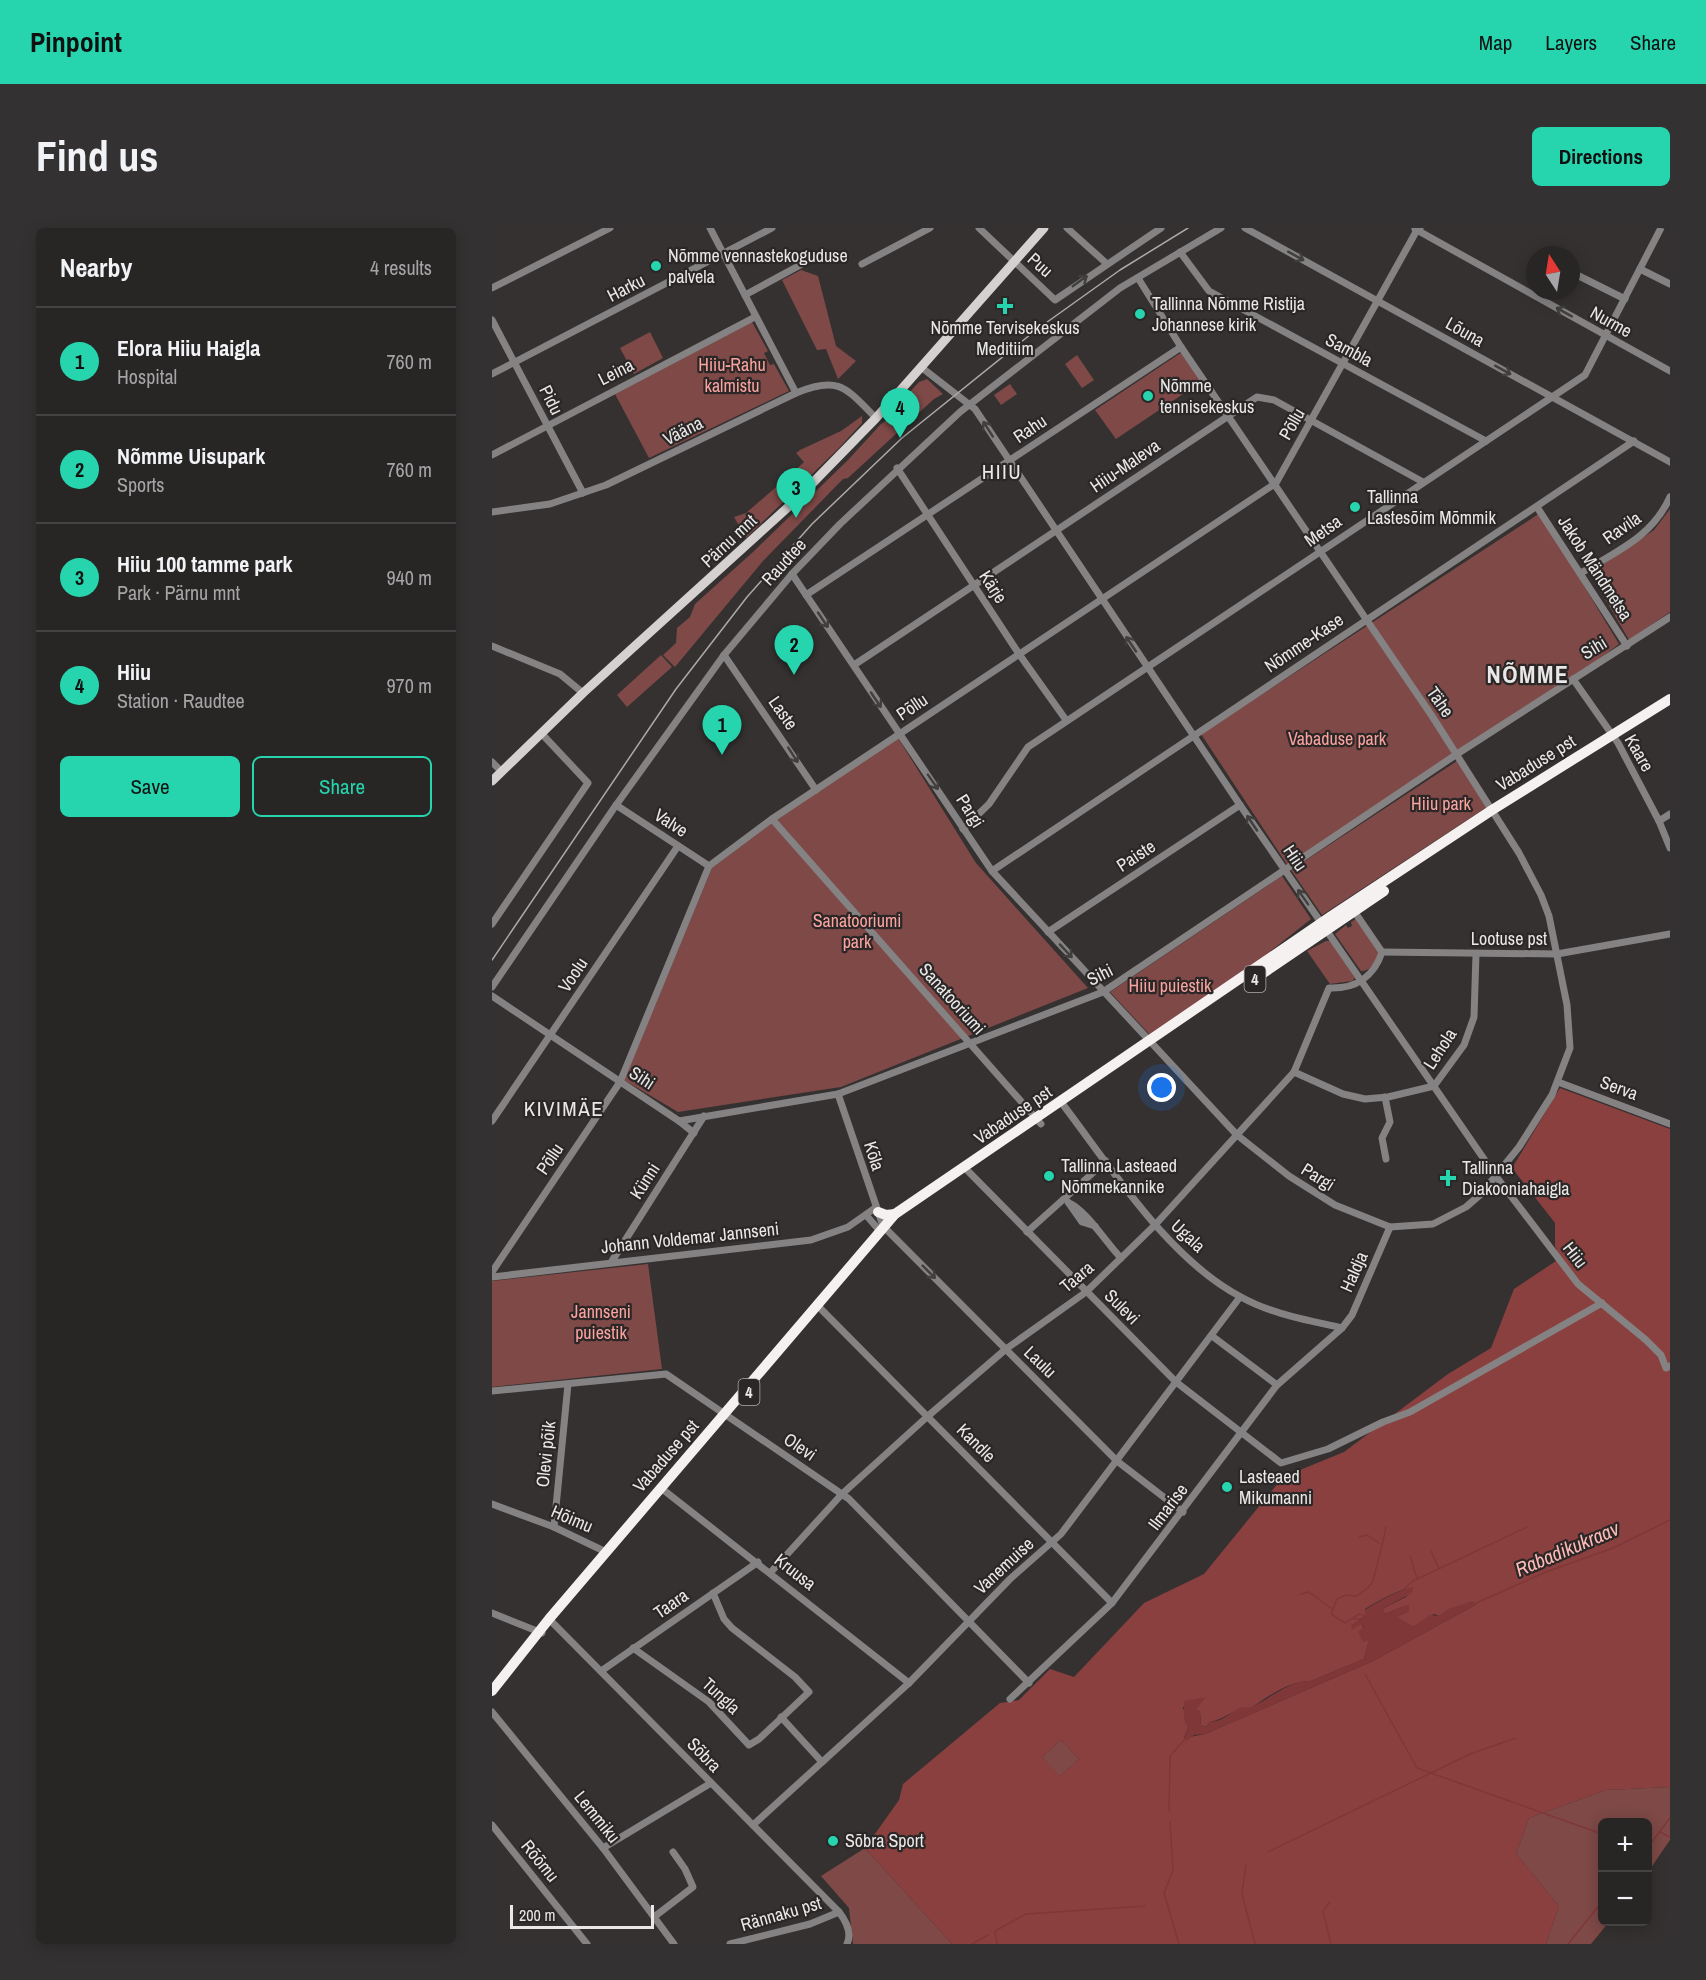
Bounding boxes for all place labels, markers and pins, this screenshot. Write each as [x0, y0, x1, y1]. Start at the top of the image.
place label: Nõmme vennastekoguduse palvela [668, 243, 848, 289]
marker: Nõmme vennastekoguduse palvela [649, 259, 663, 273]
place label: Tallinna Nõmme Ristija Johannese kirik [1152, 291, 1305, 337]
marker: Nõmme Tervisekeskus Meditiim [996, 297, 1014, 315]
marker: Tallinna Nõmme Ristija Johannese kirik [1133, 307, 1147, 321]
place label: Nõmme Tervisekeskus Meditiim [930, 315, 1080, 361]
place label: Nõmme tennisekeskus [1160, 373, 1254, 419]
pin: 4 [880, 388, 920, 438]
marker: Nõmme tennisekeskus [1141, 389, 1155, 403]
pin: 3 [776, 468, 816, 518]
place label: Tallinna Lastesõim Mõmmik [1367, 484, 1496, 530]
marker: Tallinna Lastesõim Mõmmik [1348, 500, 1362, 514]
pin: 2 [774, 626, 814, 675]
pin: 1 [702, 706, 742, 755]
place label: Tallinna Lasteaed Nõmmekannike [1061, 1153, 1177, 1199]
place label: Tallinna Diakooniahaigla [1462, 1155, 1570, 1201]
marker: Tallinna Lasteaed Nõmmekannike [1042, 1169, 1056, 1183]
marker: Tallinna Diakooniahaigla [1439, 1169, 1457, 1187]
place label: Lasteaed Mikumanni [1239, 1464, 1312, 1510]
marker: Lasteaed Mikumanni [1220, 1480, 1234, 1494]
place label: Sõbra Sport [845, 1828, 924, 1853]
marker: Sõbra Sport [826, 1834, 840, 1848]

